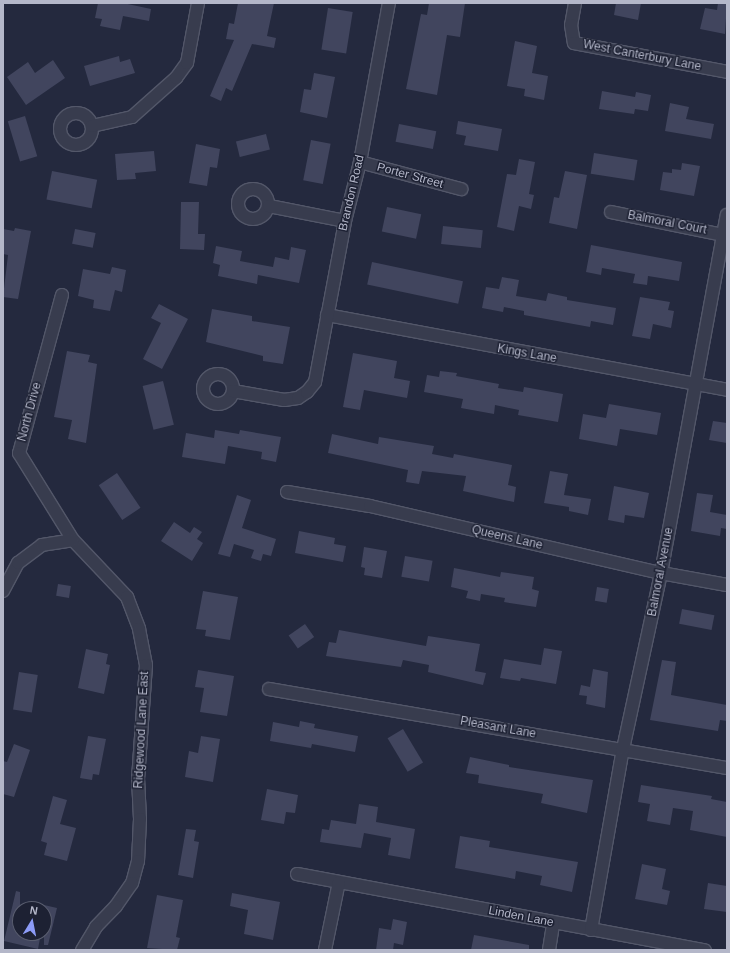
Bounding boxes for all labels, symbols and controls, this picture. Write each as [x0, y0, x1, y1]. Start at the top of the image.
street label: West Canterbury Lane [582, 37, 702, 75]
street label: Brandon Road [336, 154, 368, 232]
street label: Porter Street [375, 160, 445, 192]
street label: Balmoral Court [626, 208, 708, 238]
street label: Kings Lane [496, 342, 558, 366]
street label: North Drive [15, 381, 45, 443]
street label: Queens Lane [470, 523, 544, 553]
street label: Balmoral Avenue [645, 526, 677, 618]
street label: Ridgewood Lane East [132, 671, 152, 789]
street label: Pleasant Lane [459, 714, 537, 742]
north arrow [12, 901, 52, 941]
text: N [29, 904, 39, 917]
street label: Linden Lane [487, 904, 555, 930]

